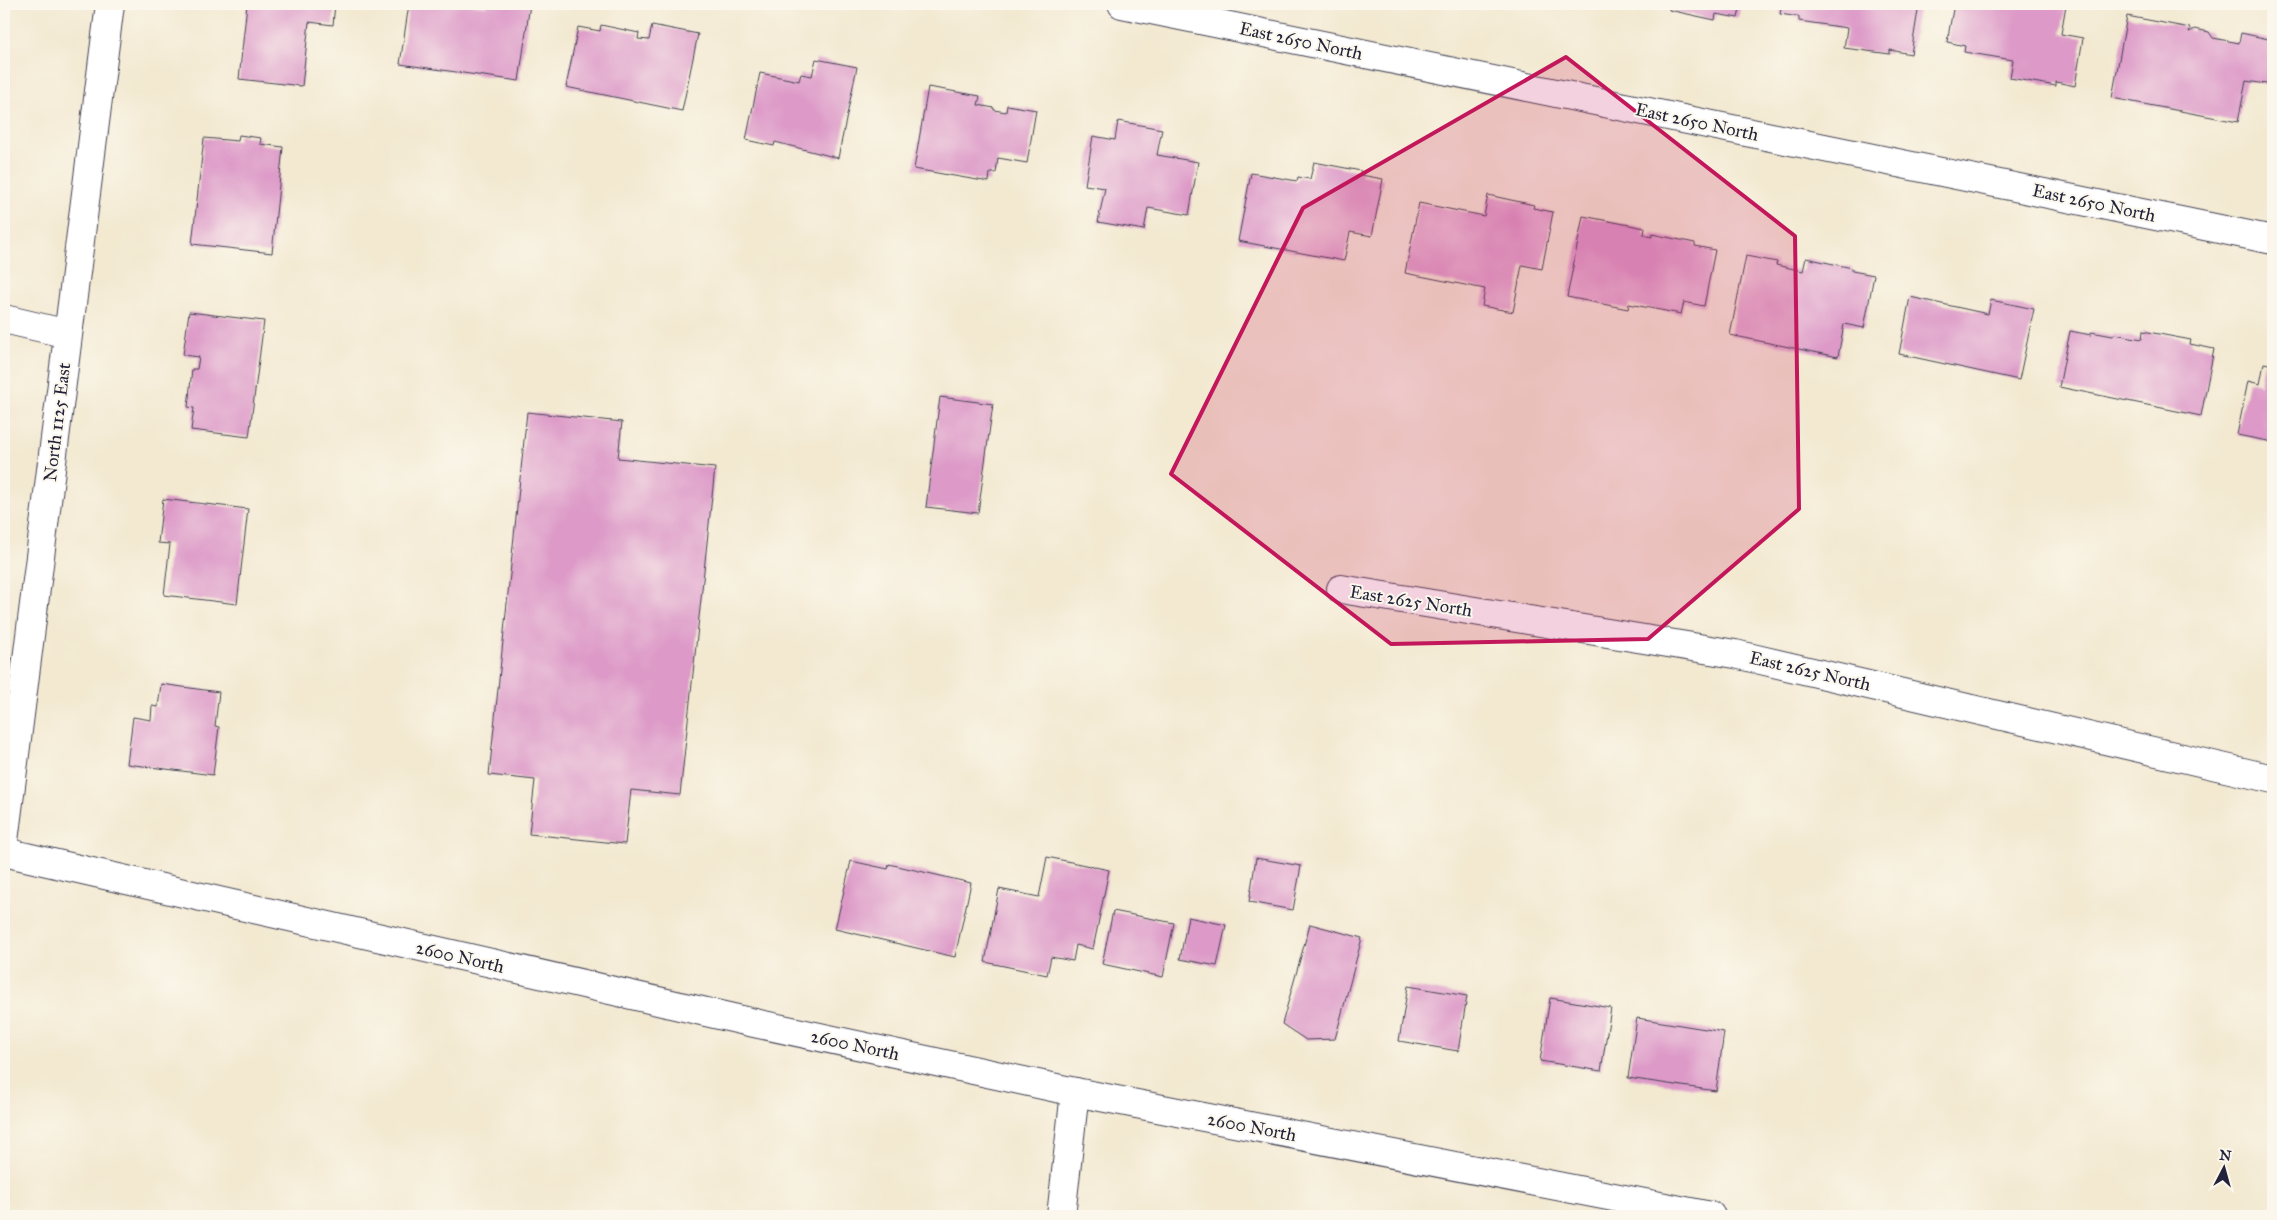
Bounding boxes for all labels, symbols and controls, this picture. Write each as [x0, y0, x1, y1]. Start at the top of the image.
street label: East 2650 North [1237, 17, 1365, 65]
street label: East 2650 North [1633, 98, 1761, 146]
street label: East 2650 North [2030, 179, 2158, 227]
street label: North 1125 East [39, 361, 75, 483]
street label: East 2625 North [1348, 580, 1474, 622]
street label: East 2625 North [1747, 646, 1873, 696]
street label: 2600 North [414, 936, 506, 978]
street label: 2600 North [809, 1025, 901, 1065]
street label: 2600 North [1206, 1108, 1298, 1146]
north arrow [2200, 1142, 2250, 1192]
text: N [2219, 1146, 2232, 1165]

